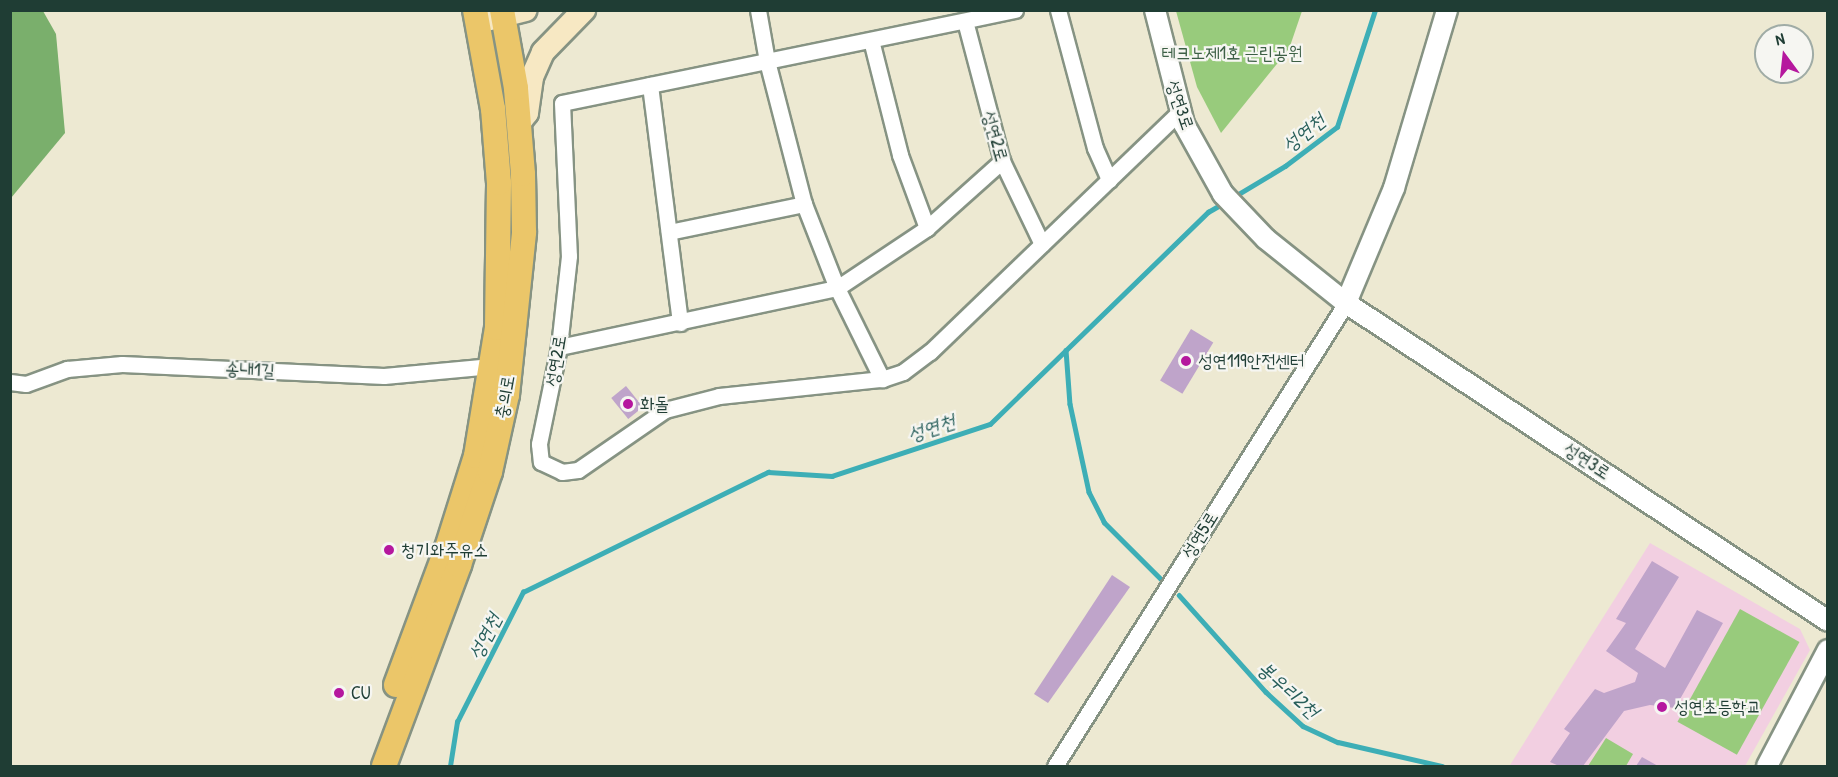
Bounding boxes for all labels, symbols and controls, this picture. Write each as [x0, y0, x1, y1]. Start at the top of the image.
north arrow [1754, 24, 1814, 84]
text: N [1773, 27, 1787, 50]
park label: 테크노제1호 근린공원 [1161, 42, 1303, 64]
street label: 성연3로 [1161, 77, 1199, 133]
water label: 성연천 [1277, 107, 1329, 157]
street label: 성연2로 [977, 108, 1013, 164]
street label: 성연2로 [541, 334, 571, 388]
place label: 성연119안전센터 [1198, 350, 1305, 372]
marker: 성연119안전센터 [1179, 354, 1193, 368]
street label: 송내1길 [224, 358, 276, 382]
street label: 충의로 [491, 374, 519, 420]
place label: 화돌 [640, 393, 669, 415]
marker: 화돌 [621, 397, 635, 411]
water label: 성연천 [904, 408, 958, 446]
street label: 성연3로 [1560, 438, 1614, 484]
street label: 성연5로 [1177, 508, 1223, 562]
place label: 청기와주유소 [401, 539, 488, 561]
marker: 청기와주유소 [382, 543, 396, 557]
water label: 성연천 [462, 609, 506, 663]
water label: 봉우리2천 [1254, 655, 1324, 723]
place label: CU [351, 682, 371, 704]
marker: CU [332, 686, 346, 700]
place label: 성연초등학교 [1674, 696, 1761, 718]
marker: 성연초등학교 [1655, 700, 1669, 714]

